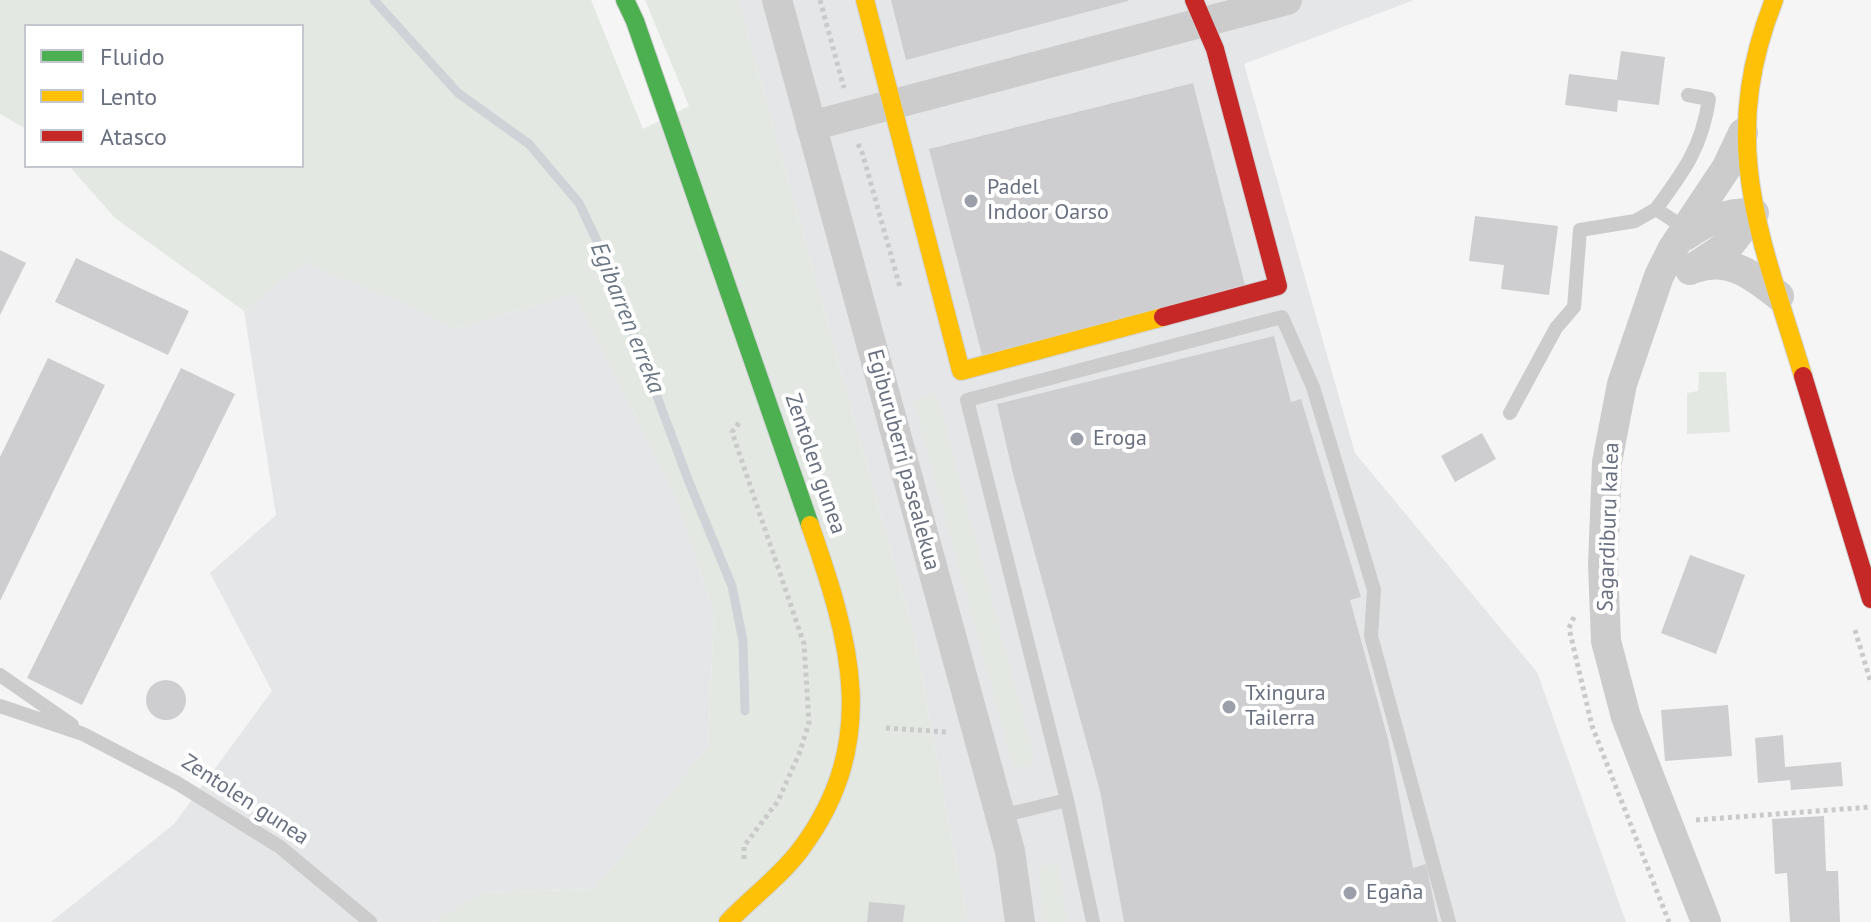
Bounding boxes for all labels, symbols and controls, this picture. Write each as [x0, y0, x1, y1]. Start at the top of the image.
legend [24, 24, 304, 168]
text: Fluido [100, 41, 165, 72]
text: Lento [100, 81, 157, 112]
text: Atasco [100, 121, 167, 152]
place label: Padel Indoor Oarso [987, 175, 1109, 226]
marker: Padel Indoor Oarso [962, 192, 980, 210]
water label: Egibarren erreka [584, 238, 670, 398]
street label: Egiburuberri pasealekua [861, 347, 945, 573]
street label: Zentolen gunea [779, 390, 851, 538]
place label: Eroga [1093, 426, 1147, 452]
marker: Eroga [1068, 430, 1086, 448]
street label: Sagardiburu kalea [1593, 442, 1625, 612]
place label: Txingura Tailerra [1245, 681, 1326, 732]
marker: Txingura Tailerra [1220, 698, 1238, 716]
street label: Zentolen gunea [176, 749, 314, 851]
place label: Egaña [1366, 880, 1423, 906]
marker: Egaña [1341, 884, 1359, 902]

